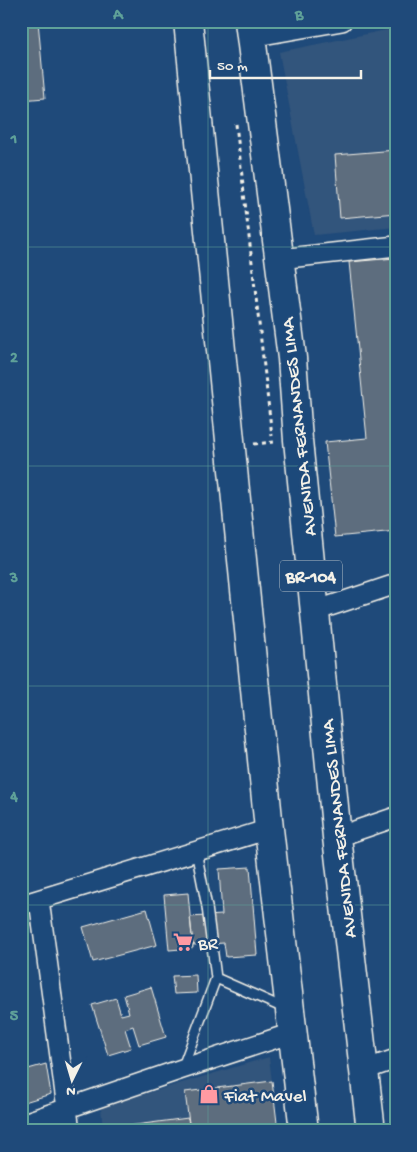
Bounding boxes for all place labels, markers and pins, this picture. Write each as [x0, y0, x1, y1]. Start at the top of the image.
supermarket icon: BR [172, 931, 194, 953]
place label: BR [197, 934, 219, 957]
shop icon: Fiat Mavel [198, 1083, 220, 1105]
place label: Fiat Mavel [223, 1086, 307, 1109]

